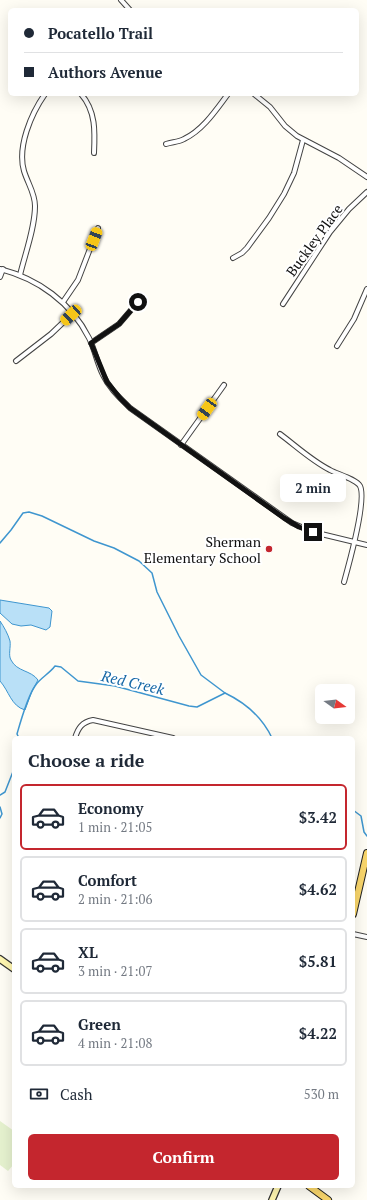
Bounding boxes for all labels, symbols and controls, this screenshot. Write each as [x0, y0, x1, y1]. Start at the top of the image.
text: Pocatello Trail [48, 23, 153, 43]
text: Authors Avenue [48, 62, 163, 82]
street label: Buckley Place [281, 200, 347, 280]
car [84, 226, 104, 252]
route start [129, 293, 147, 311]
car [58, 302, 84, 328]
car [195, 396, 219, 422]
callout: 2 min [280, 474, 346, 502]
text: 2 min [295, 479, 331, 497]
route end [304, 523, 322, 541]
place label: Sherman Elementary School [144, 532, 262, 567]
marker: Sherman Elementary School [264, 544, 274, 554]
water label: Red Creek [99, 665, 167, 699]
north arrow [315, 684, 355, 724]
map controls [315, 684, 355, 724]
text: Choose a ride [28, 748, 144, 772]
text: Economy [78, 798, 143, 818]
icon: car [30, 799, 66, 835]
text: $3.42 [299, 807, 337, 827]
text: 1 min · 21:05 [78, 818, 152, 836]
text: Comfort [78, 870, 137, 890]
icon: car [30, 871, 66, 907]
text: $4.62 [299, 879, 337, 899]
text: 2 min · 21:06 [78, 890, 152, 908]
text: XL [78, 942, 98, 962]
icon: car [30, 943, 66, 979]
text: $5.81 [299, 951, 337, 971]
text: 3 min · 21:07 [78, 962, 152, 980]
text: Green [78, 1014, 121, 1034]
icon: car [30, 1015, 66, 1051]
text: $4.22 [299, 1023, 337, 1043]
text: 4 min · 21:08 [78, 1034, 152, 1052]
icon: cash [28, 1083, 50, 1105]
text: Cash [60, 1084, 93, 1104]
text: 530 m [304, 1085, 339, 1103]
button: Confirm [28, 1134, 339, 1180]

